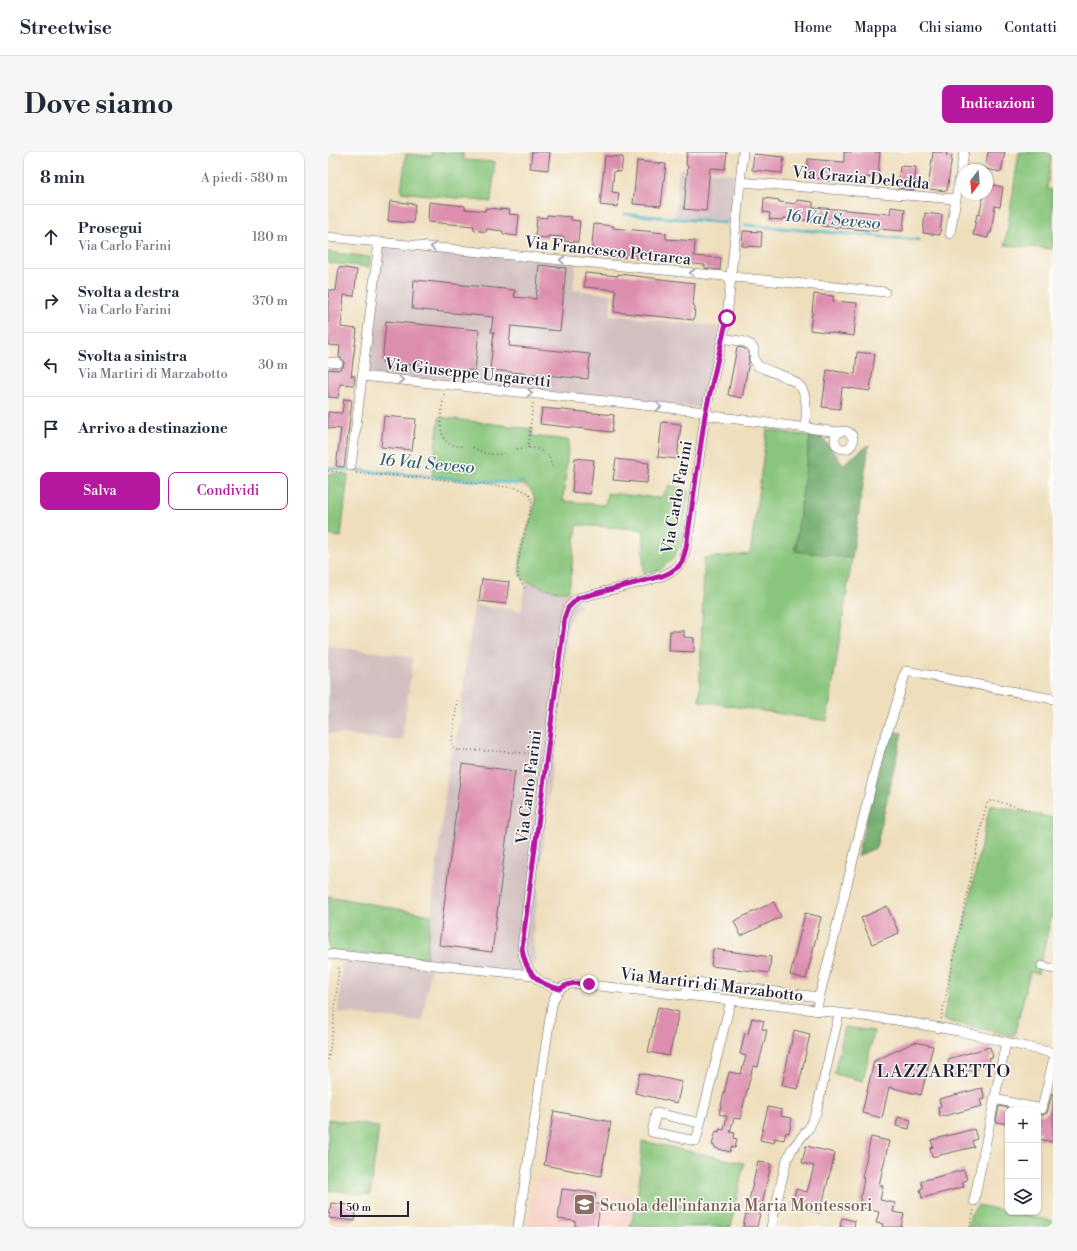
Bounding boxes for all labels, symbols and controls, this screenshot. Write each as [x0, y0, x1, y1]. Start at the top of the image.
text: Streetwise [20, 16, 112, 40]
text: Home [794, 19, 832, 37]
text: Mappa [854, 19, 897, 37]
text: Chi siamo [919, 19, 982, 37]
text: Contatti [1004, 19, 1057, 37]
button: Indicazioni [942, 85, 1053, 123]
text: Dove siamo [24, 87, 173, 122]
street label: Via Grazia Deledda [790, 162, 931, 194]
north arrow [957, 164, 993, 200]
text: 8 min [40, 167, 85, 189]
text: A piedi · 580 m [201, 170, 288, 186]
water label: 16 Val Seveso [784, 205, 881, 235]
text: Prosegui [78, 219, 142, 238]
icon: ahead [40, 226, 62, 248]
text: 180 m [252, 229, 288, 245]
street label: Via Francesco Petrarca [523, 232, 693, 270]
text: Via Carlo Farini [78, 238, 171, 254]
one-way arrow [430, 243, 436, 252]
one-way arrow [559, 256, 565, 265]
one-way arrow [689, 269, 695, 278]
text: Svolta a destra [78, 283, 179, 302]
icon: right [40, 290, 62, 312]
text: 370 m [252, 293, 288, 309]
text: Via Carlo Farini [78, 302, 171, 318]
route start [718, 309, 736, 327]
text: Svolta a sinistra [78, 347, 187, 366]
icon: left [40, 354, 62, 376]
street label: Via Giuseppe Ungaretti [383, 354, 552, 392]
text: 30 m [258, 357, 288, 373]
text: Via Martiri di Marzabotto [78, 366, 228, 382]
one-way arrow [398, 375, 404, 384]
one-way arrow [527, 388, 533, 397]
one-way arrow [656, 402, 662, 411]
icon: arrive [40, 418, 62, 440]
text: Arrivo a destinazione [78, 419, 228, 438]
street label: Via Carlo Farini [657, 439, 697, 556]
water label: 16 Val Seveso [378, 449, 475, 479]
button: Salva [40, 472, 160, 510]
button: Condividi [168, 472, 288, 510]
street label: Via Carlo Farini [512, 729, 546, 846]
street label: Via Martiri di Marzabotto [618, 964, 805, 1006]
route end [580, 975, 598, 993]
district label: LAZZARETTO [877, 1060, 1011, 1083]
map controls [1005, 1107, 1041, 1215]
button: + [1005, 1107, 1041, 1143]
button: − [1005, 1143, 1041, 1179]
button: layers [1005, 1179, 1041, 1215]
school or university icon: Scuola dell'infanzia Maria Montessori [571, 1192, 597, 1218]
place label: Scuola dell'infanzia Maria Montessori [600, 1196, 872, 1216]
scale bar [340, 1199, 409, 1218]
text: 50 m [346, 1201, 371, 1215]

